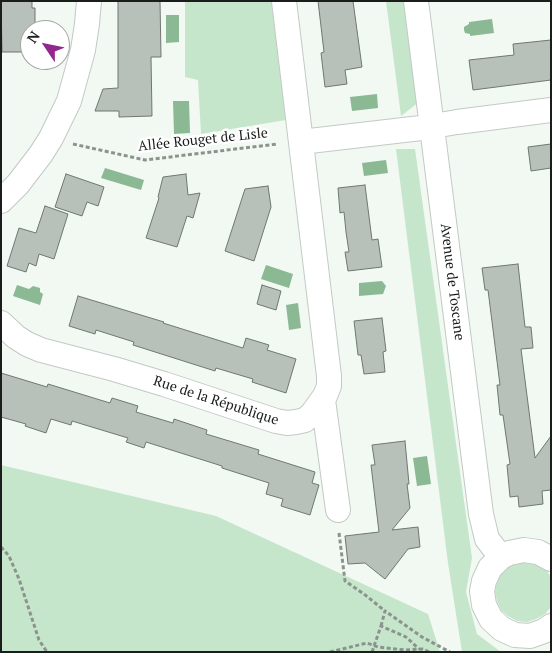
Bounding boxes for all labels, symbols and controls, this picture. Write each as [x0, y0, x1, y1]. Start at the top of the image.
north arrow [20, 20, 70, 70]
text: N [22, 27, 44, 47]
street label: Allée Rouget de Lisle [137, 125, 269, 155]
street label: Avenue de Toscane [436, 222, 468, 342]
street label: Rue de la République [151, 373, 281, 429]

